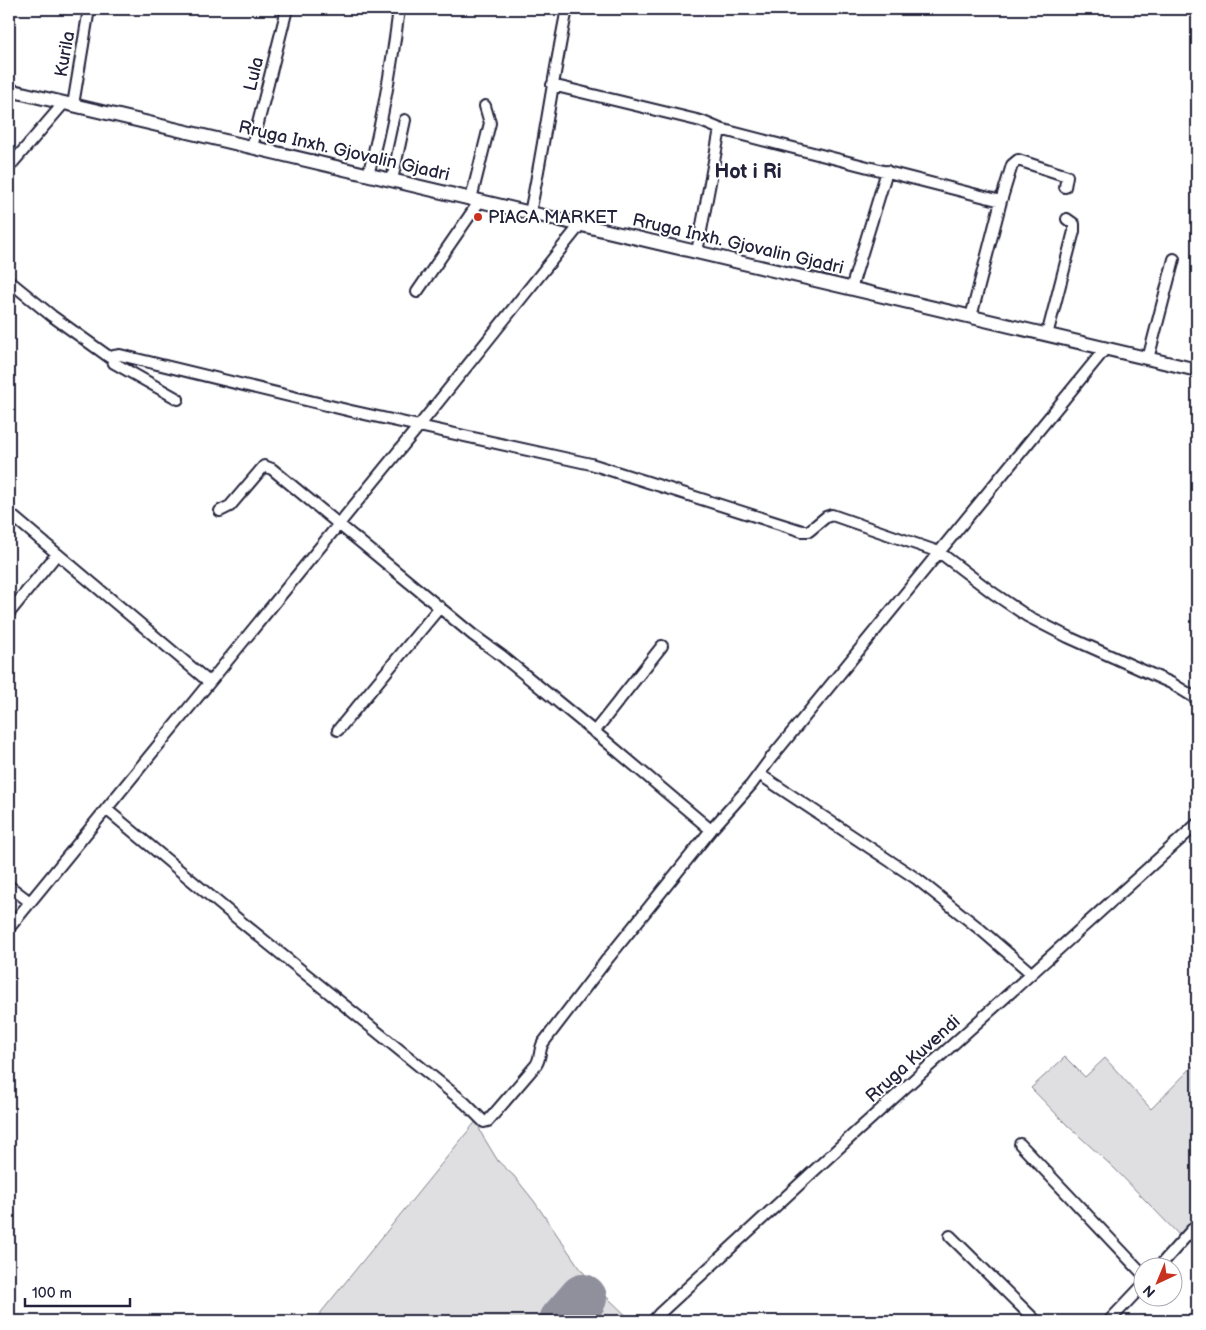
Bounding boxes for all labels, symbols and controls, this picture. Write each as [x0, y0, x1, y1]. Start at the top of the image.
street label: Kurila [51, 29, 79, 79]
street label: Lula [240, 55, 268, 93]
street label: Rruga Inxh. Gjovalin Gjadri [236, 116, 452, 186]
district label: Hot i Ri [714, 160, 782, 184]
place label: PIACA MARKET [488, 207, 618, 228]
street label: Rruga Inxh. Gjovalin Gjadri [630, 209, 846, 279]
marker: PIACA MARKET [472, 211, 484, 223]
street label: Rruga Kuvendi [861, 1011, 965, 1107]
north arrow [1134, 1258, 1184, 1308]
scale bar [25, 1275, 130, 1307]
text: N [1140, 1281, 1159, 1301]
text: 100 m [32, 1284, 72, 1303]

